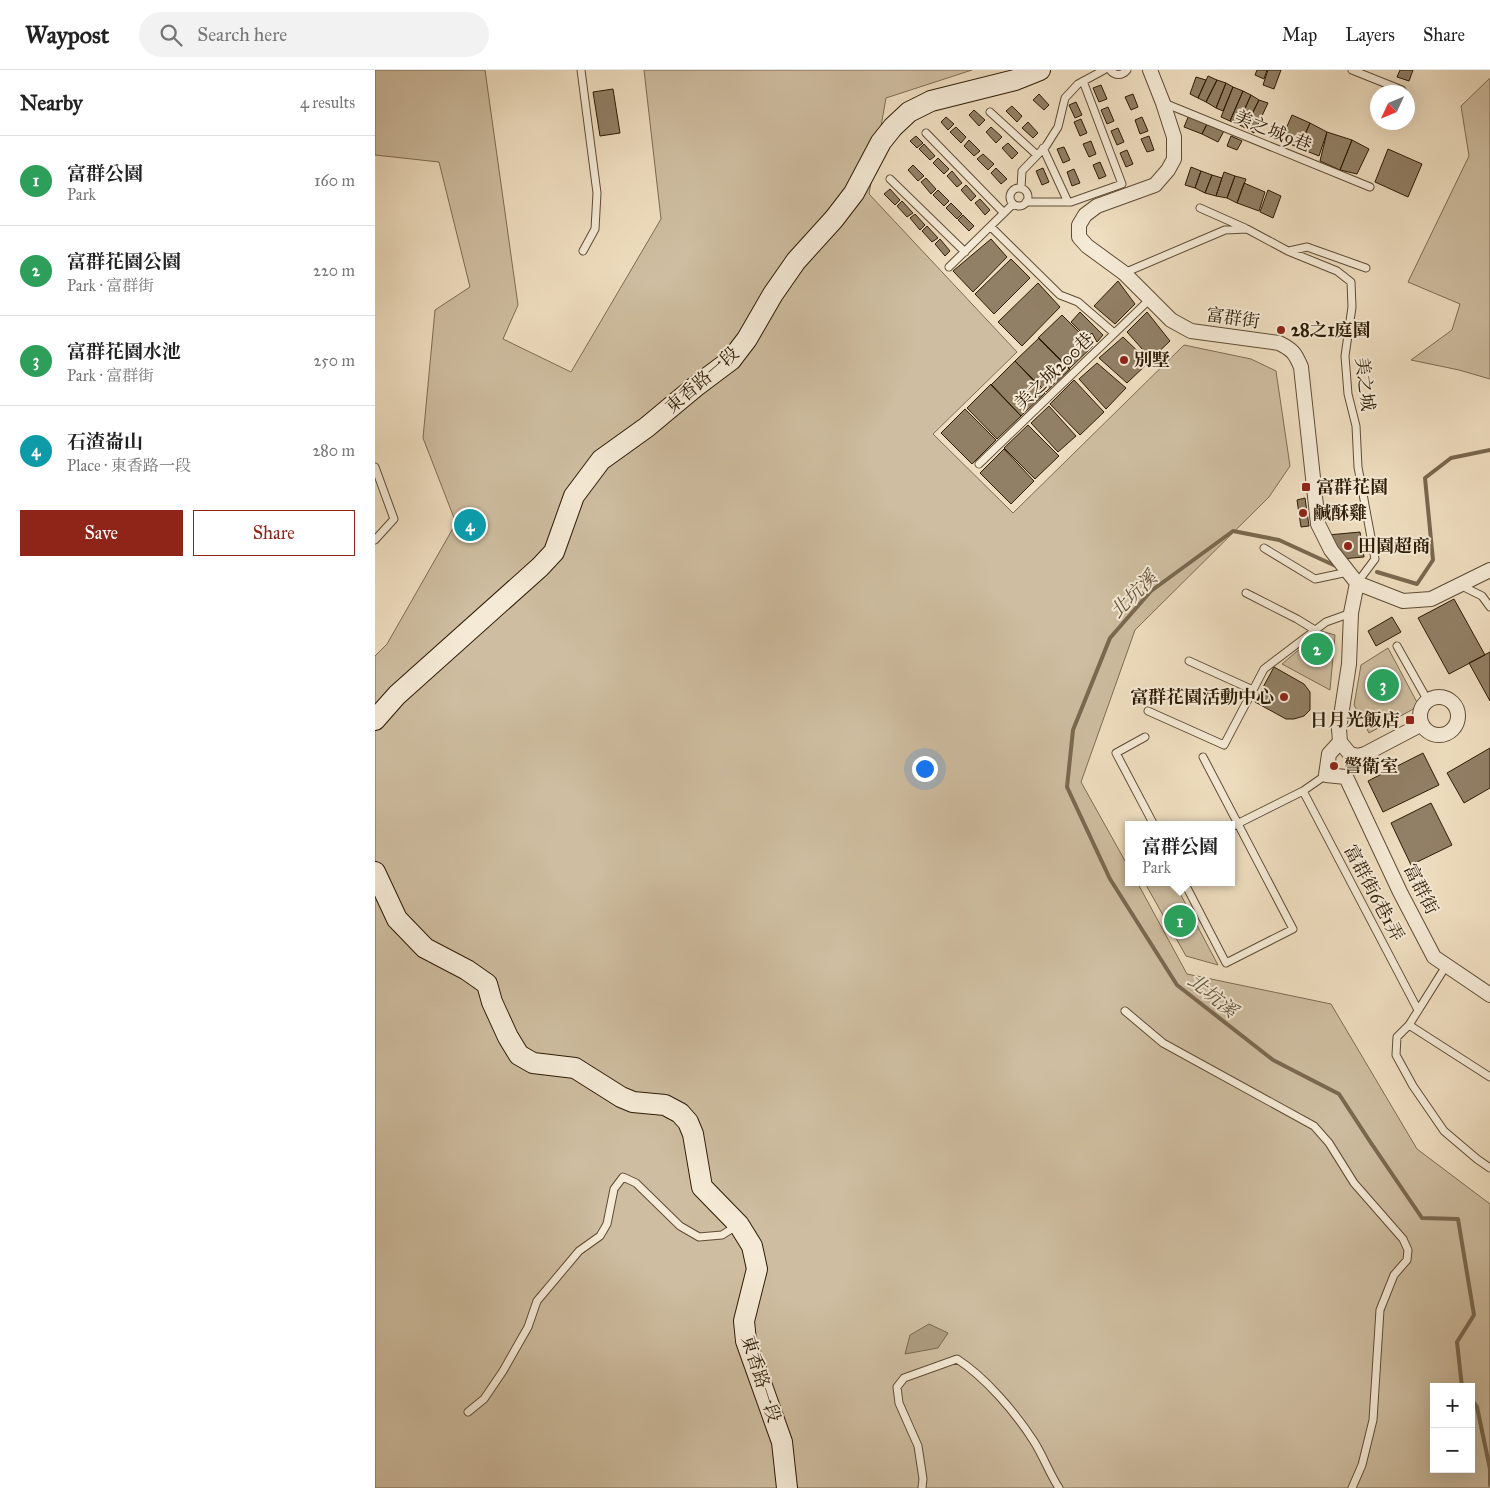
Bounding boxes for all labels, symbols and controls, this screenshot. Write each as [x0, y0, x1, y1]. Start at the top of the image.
search box [139, 12, 489, 57]
text: Waypost [25, 20, 109, 50]
icon: search [157, 21, 185, 49]
text: Search here [197, 23, 287, 46]
text: Map [1282, 24, 1317, 46]
text: Layers [1345, 24, 1395, 46]
text: Share [1423, 24, 1465, 46]
north arrow [1370, 85, 1415, 130]
text: Nearby [20, 90, 83, 116]
text: 4 results [300, 93, 355, 112]
street label: 美之城9巷 [1231, 106, 1315, 156]
text: 富群公園 [67, 162, 143, 185]
text: 1 [33, 171, 39, 190]
text: 160 m [314, 171, 355, 190]
text: Park [67, 185, 96, 204]
text: 富群花園公園 [67, 250, 181, 273]
text: 2 [32, 261, 40, 280]
text: 220 m [313, 261, 355, 280]
text: Park · 富群街 [67, 276, 154, 295]
street label: 富群街 [1205, 303, 1261, 333]
place label: 28之1庭園 [1291, 319, 1371, 341]
marker: 28之1庭園 [1275, 324, 1287, 336]
street label: 美之城200巷 [1010, 328, 1098, 414]
text: 富群花園水池 [67, 340, 181, 363]
street label: 東香路一段 [661, 342, 743, 418]
place label: 別墅 [1134, 349, 1170, 371]
text: 3 [33, 351, 39, 370]
text: 250 m [314, 351, 355, 370]
marker: 別墅 [1118, 354, 1130, 366]
street label: 美之城 [1351, 356, 1379, 412]
text: Park · 富群街 [67, 366, 154, 385]
text: 石渣崙山 [67, 430, 143, 453]
text: 4 [32, 441, 40, 460]
text: 280 m [312, 441, 355, 460]
text: Place · 東香路一段 [67, 456, 191, 475]
place label: 富群花園 [1316, 476, 1388, 498]
marker: 富群花園 [1300, 481, 1312, 493]
place label: 鹹酥雞 [1313, 502, 1367, 524]
pin: 4 [454, 506, 486, 544]
marker: 鹹酥雞 [1297, 507, 1309, 519]
button: Save [20, 510, 183, 556]
button: Share [193, 510, 355, 556]
place label: 田園超商 [1358, 535, 1430, 557]
marker: 田園超商 [1342, 540, 1354, 552]
water label: 北坑溪 [1105, 565, 1163, 623]
pin: 2 [1301, 630, 1333, 668]
pin: 3 [1367, 666, 1399, 704]
place label: 富群花園活動中心 [1130, 686, 1274, 708]
marker: 富群花園活動中心 [1278, 691, 1290, 703]
place label: 日月光飯店 [1310, 709, 1400, 731]
marker: 日月光飯店 [1404, 714, 1416, 726]
place label: 警衛室 [1344, 755, 1398, 777]
your location [912, 756, 938, 782]
marker: 警衛室 [1328, 760, 1340, 772]
popup [1125, 821, 1235, 886]
text: 富群公園 [1142, 835, 1218, 858]
street label: 富群街6巷1弄 [1339, 841, 1409, 945]
text: Park [1142, 858, 1171, 877]
street label: 富群街 [1399, 860, 1443, 918]
pin: 1 [1164, 902, 1196, 940]
water label: 北坑溪 [1183, 969, 1244, 1024]
street label: 東香路一段 [737, 1333, 785, 1425]
map controls [1430, 1383, 1475, 1473]
button: + [1430, 1383, 1475, 1428]
button: − [1430, 1428, 1475, 1473]

